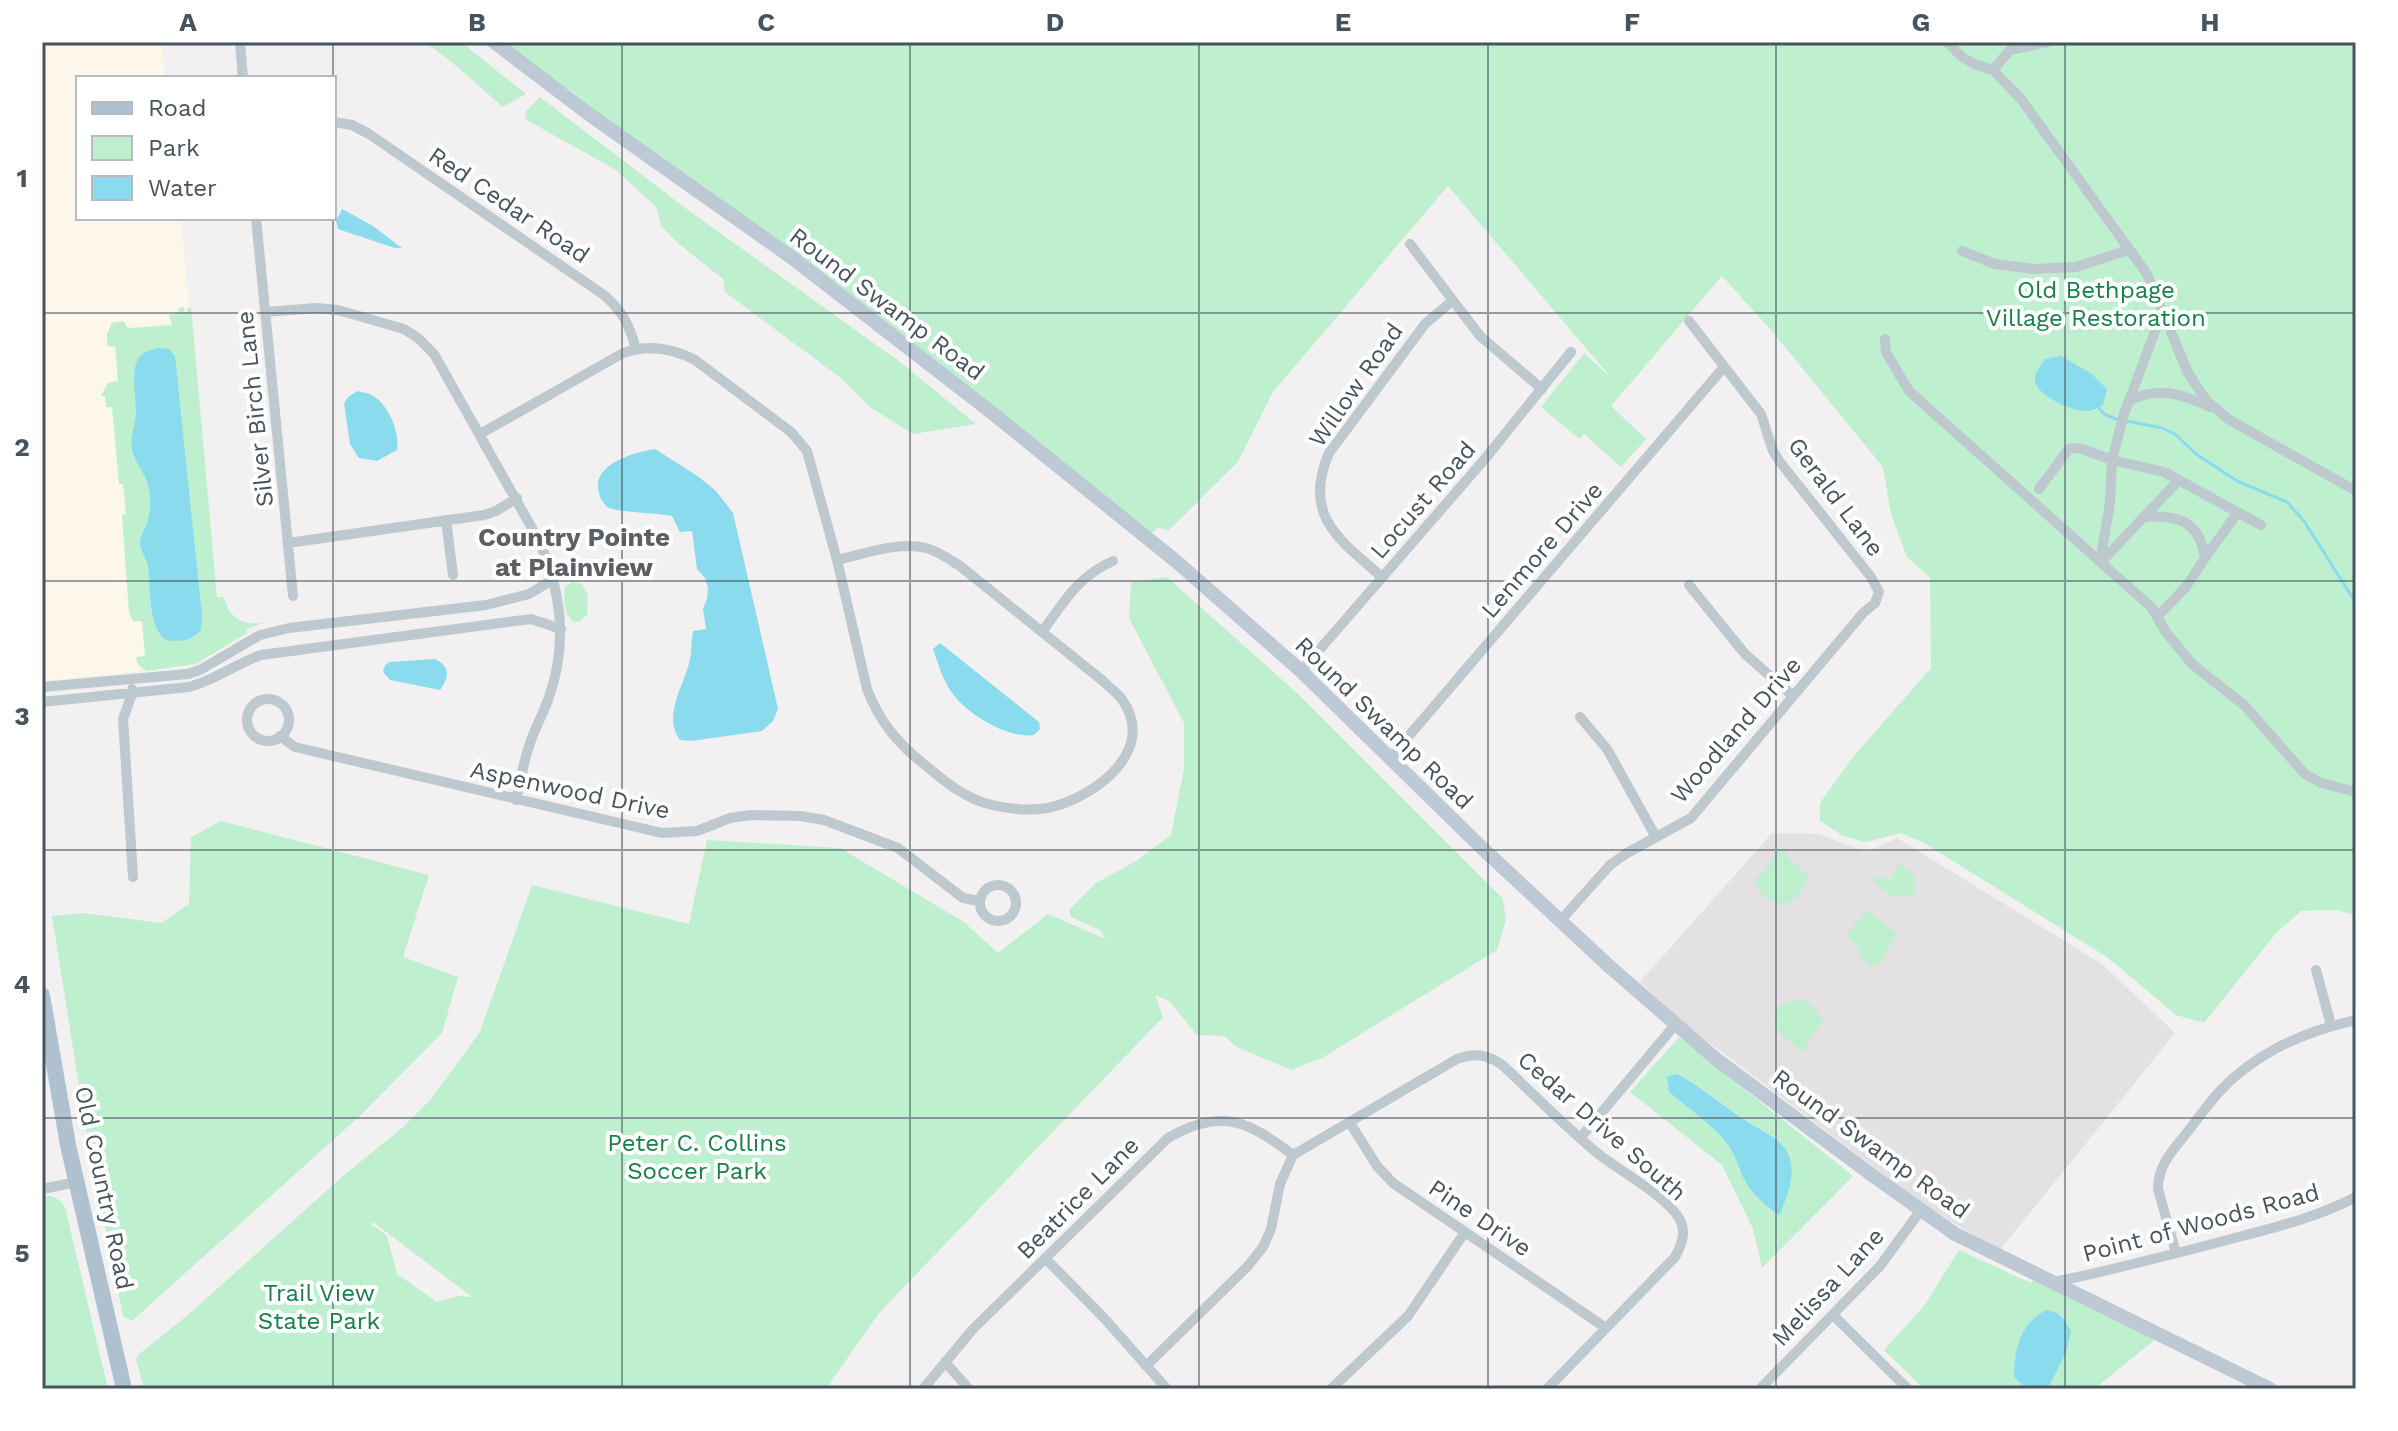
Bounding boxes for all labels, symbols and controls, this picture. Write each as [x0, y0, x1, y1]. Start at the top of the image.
text: A [179, 7, 197, 37]
text: B [468, 7, 486, 37]
text: C [757, 7, 775, 37]
text: D [1046, 7, 1064, 37]
text: E [1335, 7, 1351, 37]
text: F [1624, 7, 1640, 37]
text: G [1912, 7, 1930, 37]
text: H [2200, 7, 2220, 37]
legend [76, 76, 336, 220]
text: Road [148, 94, 207, 122]
text: Park [148, 134, 200, 162]
street label: Red Cedar Road [423, 141, 595, 269]
text: 1 [16, 163, 28, 193]
text: Water [148, 174, 217, 202]
street label: Round Swamp Road [784, 222, 990, 386]
park label: Old Bethpage Village Restoration [1986, 276, 2206, 332]
street label: Silver Birch Lane [231, 310, 279, 508]
street label: Willow Road [1303, 318, 1409, 452]
text: 2 [14, 432, 30, 462]
street label: Gerald Lane [1782, 432, 1890, 562]
street label: Locust Road [1365, 436, 1481, 564]
street label: Lenmore Drive [1475, 476, 1609, 624]
district label: Country Pointe at Plainview [478, 522, 670, 582]
street label: Round Swamp Road [1289, 631, 1479, 815]
street label: Woodland Drive [1665, 651, 1807, 809]
text: 3 [14, 701, 30, 731]
street label: Aspenwood Drive [468, 755, 672, 825]
text: 4 [14, 969, 31, 999]
street label: Cedar Drive South [1512, 1045, 1692, 1207]
street label: Round Swamp Road [1767, 1063, 1975, 1225]
street label: Old Country Road [69, 1084, 139, 1292]
park label: Peter C. Collins Soccer Park [607, 1129, 787, 1185]
street label: Beatrice Lane [1011, 1131, 1145, 1265]
street label: Pine Drive [1423, 1174, 1537, 1262]
street label: Point of Woods Road [2080, 1178, 2322, 1268]
street label: Melissa Lane [1766, 1222, 1890, 1352]
text: 5 [14, 1238, 30, 1268]
park label: Trail View State Park [258, 1279, 381, 1335]

